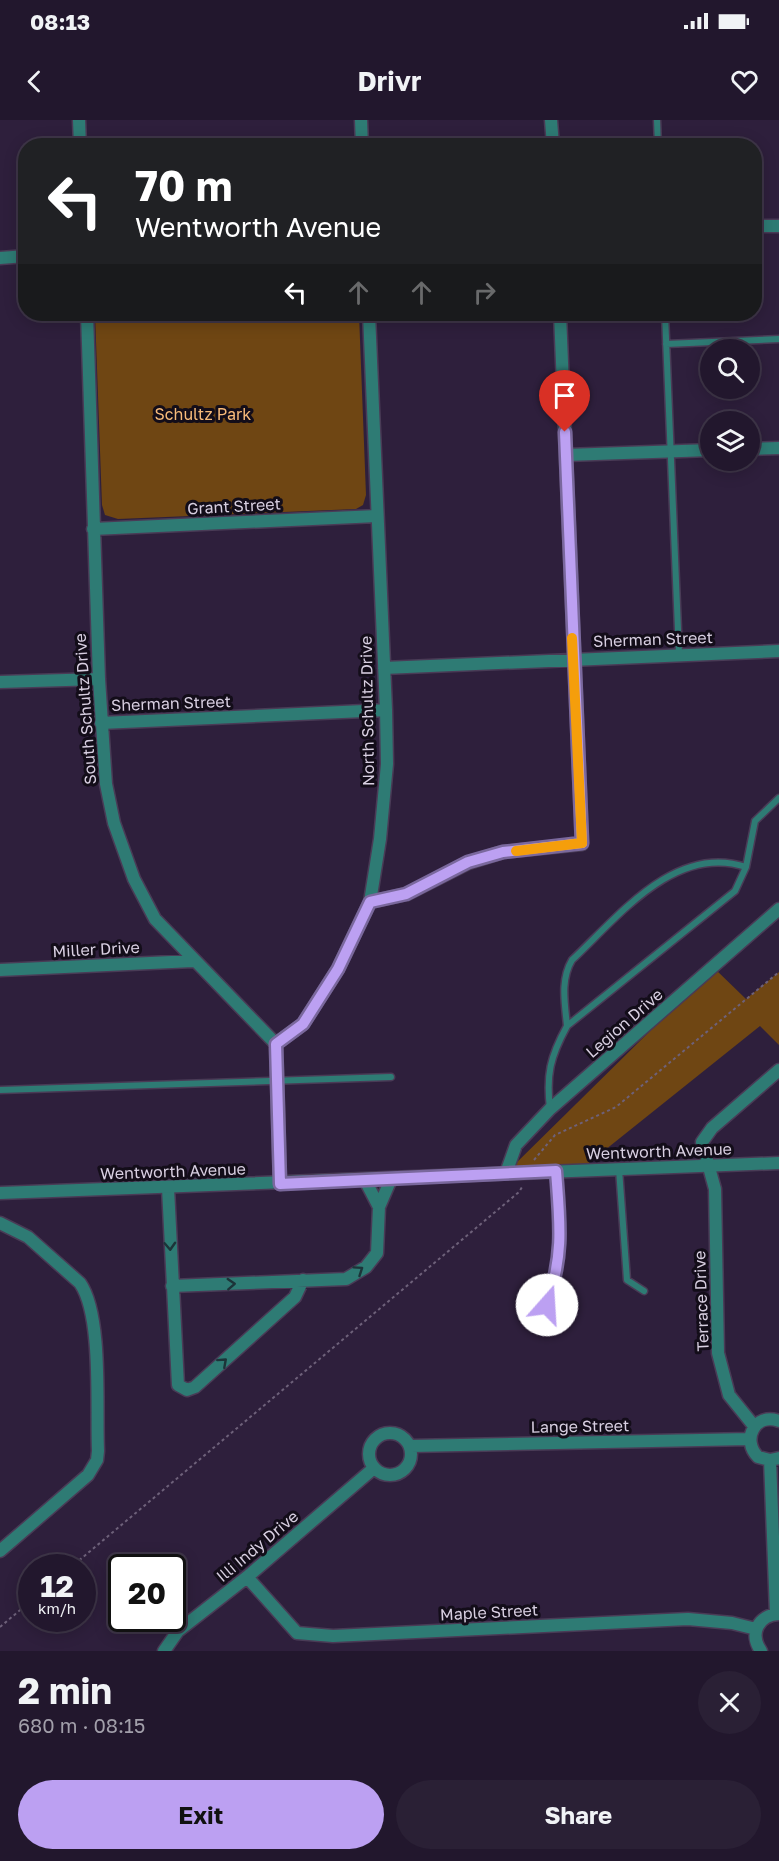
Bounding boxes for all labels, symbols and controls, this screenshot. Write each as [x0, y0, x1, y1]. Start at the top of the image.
text: 08:13 [30, 8, 90, 35]
icon: back [18, 65, 51, 98]
text: Drivr [358, 65, 421, 97]
icon: heart [728, 65, 761, 98]
text: 70 m [135, 160, 232, 210]
icon: left [36, 162, 114, 240]
text: Wentworth Avenue [135, 211, 381, 243]
icon: left [279, 276, 312, 309]
icon: ahead [342, 276, 375, 309]
icon: ahead [405, 276, 438, 309]
icon: right [468, 276, 501, 309]
map controls [700, 339, 760, 471]
button: search [700, 339, 760, 399]
pin [539, 370, 590, 432]
icon: arrive [548, 379, 581, 412]
park label: Schultz Park [155, 404, 251, 424]
button: layers [700, 411, 760, 471]
street label: Grant Street [187, 494, 281, 518]
street label: Sherman Street [593, 627, 713, 651]
street label: South Schultz Drive [70, 633, 100, 785]
street label: North Schultz Drive [356, 636, 378, 786]
street label: Sherman Street [111, 691, 231, 715]
street label: Miller Drive [52, 937, 140, 961]
street label: Legion Drive [581, 984, 667, 1062]
street label: Wentworth Avenue [586, 1138, 732, 1164]
street label: Wentworth Avenue [100, 1158, 246, 1184]
one-way arrow [164, 1242, 177, 1251]
street label: Terrace Drive [689, 1250, 713, 1352]
one-way arrow [353, 1266, 363, 1278]
position arrow [515, 1273, 579, 1337]
one-way arrow [226, 1277, 235, 1290]
one-way arrow [216, 1358, 227, 1369]
street label: Lange Street [531, 1415, 629, 1437]
street label: Illi Indy Drive [212, 1506, 302, 1586]
speed limit sign: 20 [108, 1554, 186, 1632]
text: 12 [40, 1568, 74, 1604]
text: km/h [38, 1599, 76, 1617]
street label: Maple Street [439, 1599, 539, 1625]
text: 2 min [18, 1669, 112, 1712]
button: close [698, 1671, 761, 1734]
text: 680 m · 08:15 [18, 1713, 145, 1737]
button: Exit [18, 1780, 384, 1849]
button: Share [396, 1780, 761, 1849]

